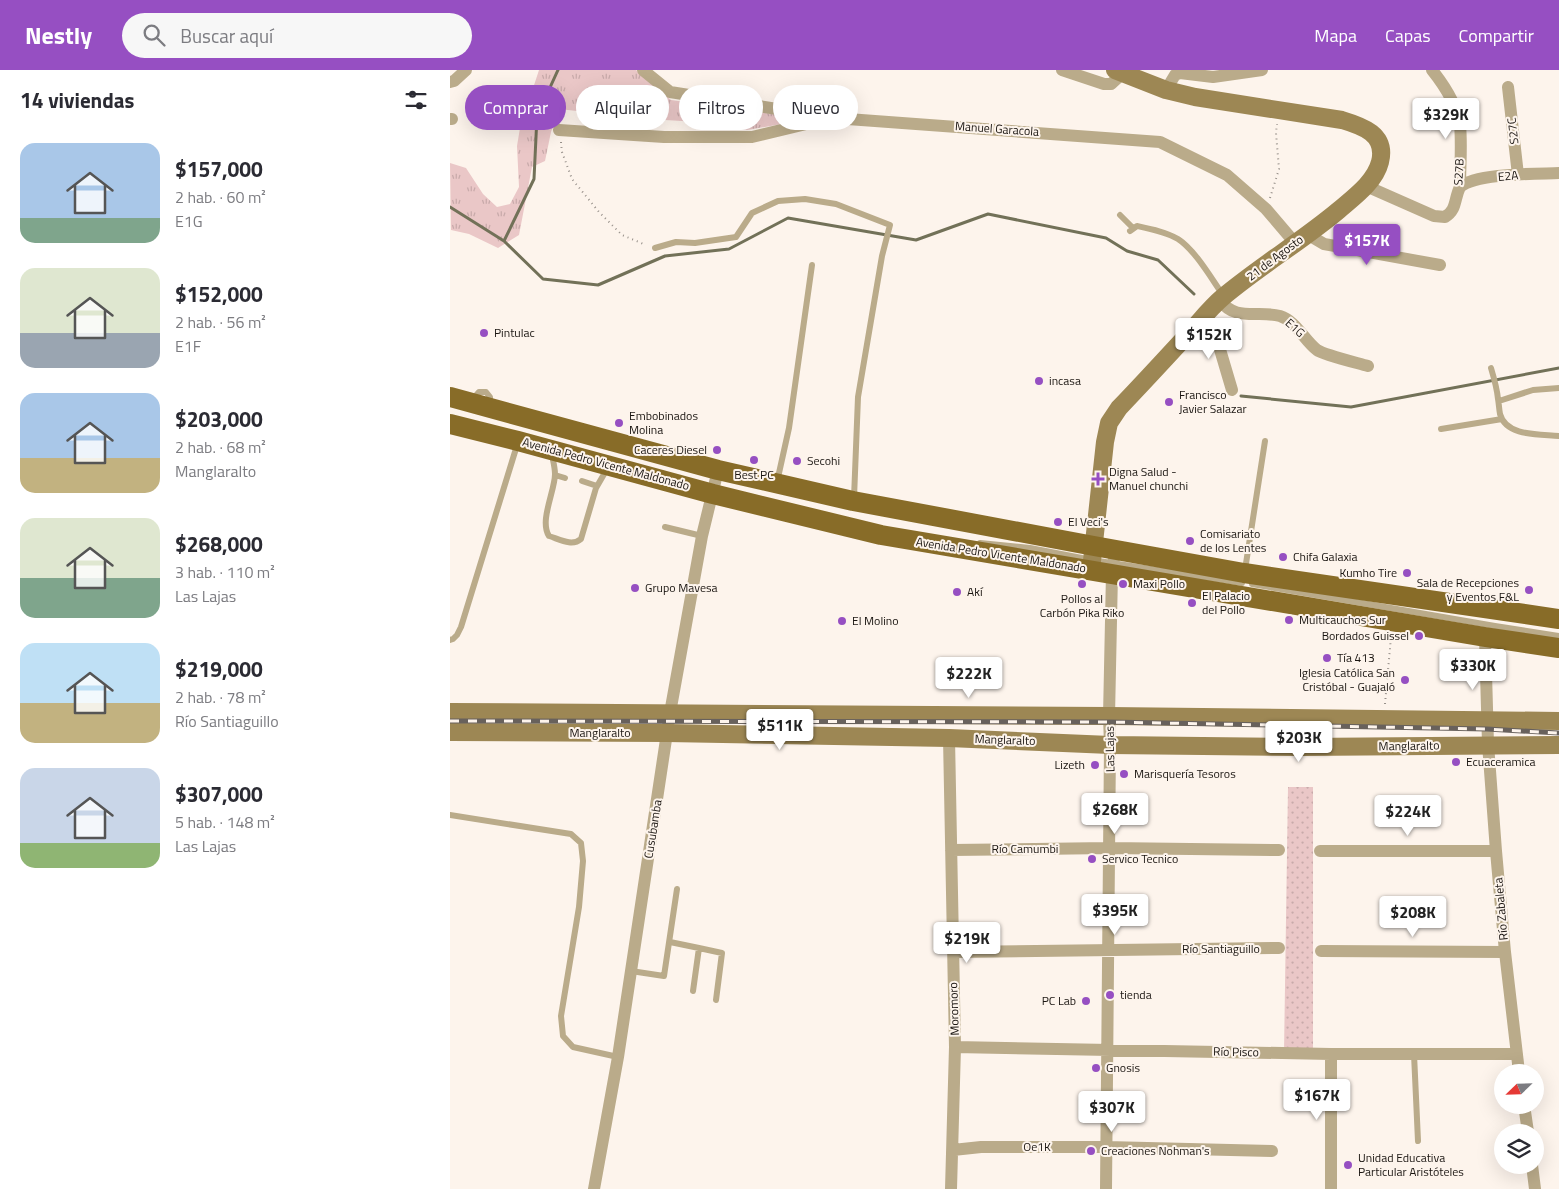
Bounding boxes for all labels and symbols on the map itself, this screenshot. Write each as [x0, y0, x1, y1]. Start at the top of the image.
pin: $329K [1411, 98, 1481, 140]
street label: Manuel Garacola [954, 116, 1040, 141]
street label: S27C [1501, 116, 1524, 145]
street label: S27B [1448, 158, 1469, 186]
street label: E2A [1497, 165, 1519, 186]
pin: $157K [1332, 224, 1402, 266]
street label: 21 de Agosto [1242, 230, 1307, 285]
street label: E1G [1281, 314, 1309, 342]
pin: $152K [1174, 318, 1244, 360]
place label: Pintulac [494, 323, 535, 342]
marker: Pintulac [478, 327, 490, 339]
place label: incasa [1049, 371, 1081, 390]
marker: incasa [1033, 375, 1045, 387]
place label: Francisco Javier Salazar [1179, 385, 1247, 418]
marker: Francisco Javier Salazar [1163, 396, 1175, 408]
place label: Embobinados Molina [629, 406, 698, 439]
marker: Embobinados Molina [613, 417, 625, 429]
street label: Avenida Pedro Vicente Maldonado [521, 432, 692, 495]
place label: Caceres Diesel [634, 440, 707, 459]
marker: Caceres Diesel [711, 444, 723, 456]
place label: Secohi [807, 451, 840, 470]
marker: Best PC [748, 454, 760, 466]
marker: Secohi [791, 455, 803, 467]
place label: Digna Salud - Manuel chunchi [1109, 462, 1188, 495]
place label: Best PC [734, 465, 774, 484]
marker: Digna Salud - Manuel chunchi [1091, 472, 1105, 486]
place label: El Veci's [1068, 512, 1109, 531]
marker: El Veci's [1052, 516, 1064, 528]
place label: Comisariato de los Lentes [1200, 524, 1267, 557]
street label: Avenida Pedro Vicente Maldonado [915, 532, 1088, 577]
marker: Comisariato de los Lentes [1184, 535, 1196, 547]
place label: Chifa Galaxia [1293, 547, 1357, 566]
marker: Chifa Galaxia [1277, 551, 1289, 563]
place label: Kumho Tire [1339, 563, 1397, 582]
marker: Kumho Tire [1401, 567, 1413, 579]
place label: Sala de Recepciones y Eventos F&L [1417, 573, 1519, 606]
place label: Maxi Pollo [1133, 574, 1185, 593]
place label: Grupo Mavesa [645, 578, 718, 597]
marker: Pollos al Carbón Pika Riko [1076, 578, 1088, 590]
marker: Maxi Pollo [1117, 578, 1129, 590]
marker: Grupo Mavesa [629, 582, 641, 594]
place label: Akí [967, 582, 984, 601]
marker: Sala de Recepciones y Eventos F&L [1523, 584, 1535, 596]
marker: Akí [951, 586, 963, 598]
place label: El Palacio del Pollo [1202, 586, 1250, 619]
place label: Pollos al Carbón Pika Riko [1040, 589, 1124, 622]
marker: El Palacio del Pollo [1186, 597, 1198, 609]
place label: Multicauchos Sur [1299, 610, 1386, 629]
place label: El Molino [852, 611, 899, 630]
marker: Multicauchos Sur [1283, 614, 1295, 626]
marker: El Molino [836, 615, 848, 627]
place label: Bordados Guissel [1322, 626, 1409, 645]
marker: Bordados Guissel [1413, 630, 1425, 642]
place label: Tía 413 [1337, 648, 1375, 667]
pin: $330K [1438, 648, 1508, 691]
marker: Tía 413 [1321, 652, 1333, 664]
pin: $222K [934, 656, 1004, 699]
place label: Iglesia Católica San Cristóbal - Guajaló [1299, 663, 1395, 696]
marker: Iglesia Católica San Cristóbal - Guajaló [1399, 674, 1411, 686]
pin: $511K [745, 708, 815, 751]
pin: $203K [1264, 720, 1334, 763]
street label: Manglaralto [570, 723, 630, 742]
street label: Las Lajas [1100, 725, 1119, 772]
street label: Manglaralto [974, 729, 1036, 750]
street label: Manglaralto [1378, 735, 1440, 756]
place label: Ecuaceramica [1466, 752, 1535, 771]
place label: Lizeth [1055, 755, 1085, 774]
marker: Ecuaceramica [1450, 756, 1462, 768]
marker: Lizeth [1089, 759, 1101, 771]
place label: Marisquería Tesoros [1134, 764, 1236, 783]
marker: Marisquería Tesoros [1118, 768, 1130, 780]
pin: $268K [1080, 792, 1150, 835]
pin: $224K [1373, 794, 1443, 837]
street label: Cusubamba [638, 798, 667, 860]
street label: Río Camumbi [992, 839, 1058, 858]
place label: Servico Tecnico [1102, 849, 1178, 868]
marker: Servico Tecnico [1086, 853, 1098, 865]
street label: Río Zabaleta [1488, 877, 1513, 941]
pin: $395K [1080, 894, 1150, 936]
pin: $208K [1378, 896, 1448, 938]
pin: $219K [932, 922, 1002, 964]
street label: Río Santiaguillo [1182, 939, 1260, 958]
street label: Moromoro [943, 982, 964, 1036]
place label: tienda [1120, 985, 1152, 1004]
marker: tienda [1104, 989, 1116, 1001]
place label: PC Lab [1042, 991, 1076, 1010]
marker: PC Lab [1080, 995, 1092, 1007]
street label: Río Pisco [1213, 1042, 1259, 1061]
place label: Gnosis [1106, 1058, 1140, 1077]
marker: Gnosis [1090, 1062, 1102, 1074]
north arrow [1494, 1064, 1544, 1114]
pin: $167K [1282, 1078, 1352, 1121]
pin: $307K [1077, 1090, 1147, 1133]
street label: Oe1K [1023, 1137, 1051, 1156]
place label: Creaciones Nohman's [1101, 1141, 1210, 1160]
marker: Creaciones Nohman's [1085, 1145, 1097, 1157]
place label: Unidad Educativa Particular Aristóteles [1358, 1148, 1464, 1181]
marker: Unidad Educativa Particular Aristóteles [1342, 1159, 1354, 1171]

